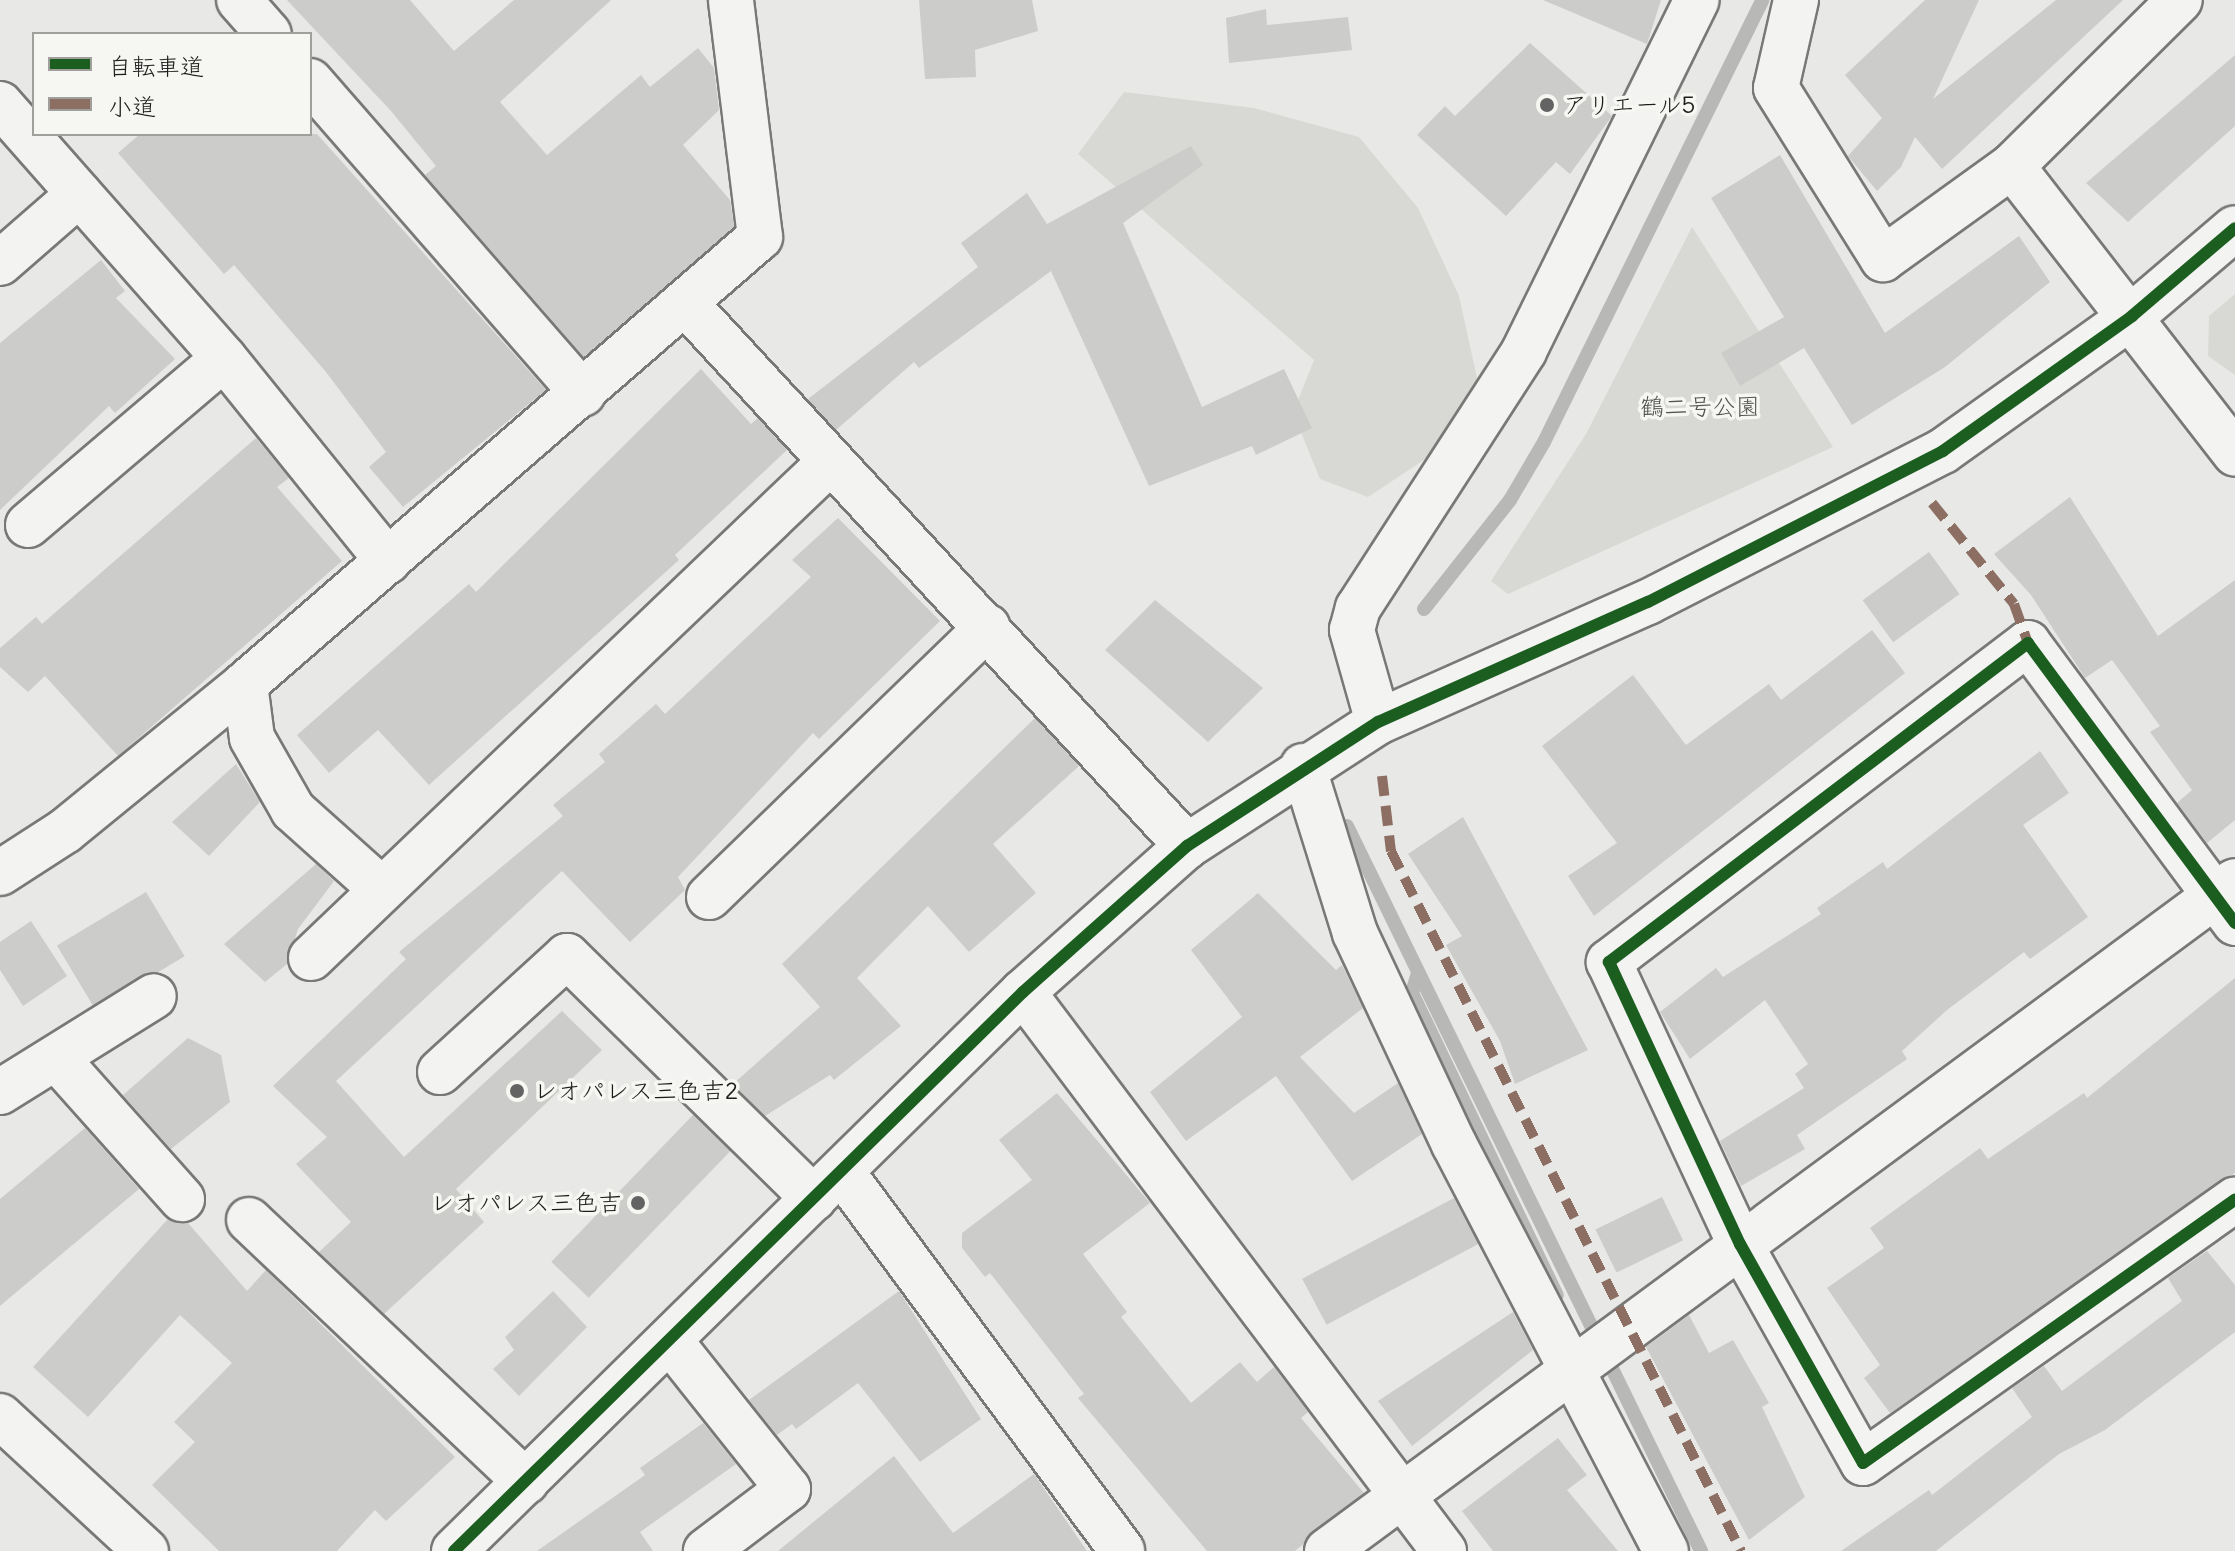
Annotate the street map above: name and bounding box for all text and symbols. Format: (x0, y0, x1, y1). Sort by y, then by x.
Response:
legend (32, 32, 312, 136)
text: 自転車道 (108, 51, 204, 81)
text: 小道 (108, 91, 156, 121)
place label: アリエール5 (1563, 91, 1697, 119)
marker: アリエール5 (1538, 96, 1556, 114)
park label: 鶴二号公園 (1640, 393, 1760, 421)
place label: レオパレス三色吉2 (533, 1077, 738, 1105)
marker: レオパレス三色吉2 (508, 1082, 526, 1100)
place label: レオパレス三色吉 (430, 1189, 622, 1217)
marker: レオパレス三色吉 (629, 1194, 647, 1212)

